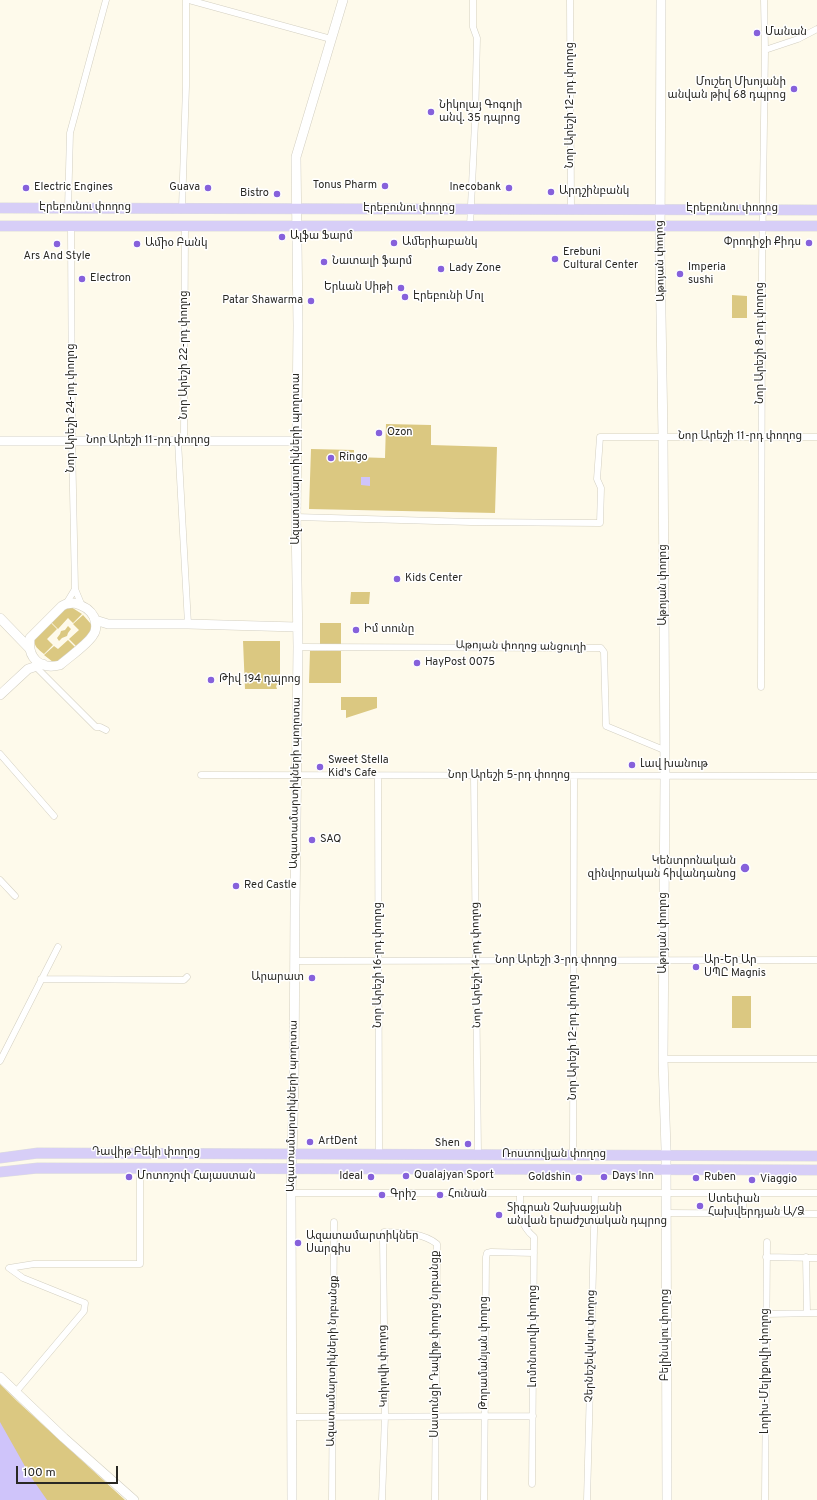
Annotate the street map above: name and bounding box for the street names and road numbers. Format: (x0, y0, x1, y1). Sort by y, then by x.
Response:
street label: Նոր Արեշի 12-րդ փողոց (564, 42, 578, 168)
street label: Էրեբունու փողոց (39, 201, 131, 215)
street label: Էրեբունու փողոց (363, 202, 455, 216)
street label: Էրեբունու փողոց (686, 202, 778, 216)
street label: Աթոյան փողոց (654, 220, 668, 302)
street label: Նոր Արեշի 8-րդ փողոց (754, 282, 768, 404)
street label: Նոր Արեշի 22-րդ փողոց (178, 291, 192, 419)
street label: Նոր Արեշի 24-րդ փողոց (65, 344, 79, 472)
street label: Ազատամարտիկների պողոտա (290, 373, 304, 545)
street label: Նոր Արեշի 11-րդ փողոց (678, 430, 802, 444)
street label: Նոր Արեշի 11-րդ փողոց (86, 434, 210, 448)
street label: Աթոյան փողոց (657, 544, 671, 626)
street label: Աթոյան փողոց անցուղի (455, 639, 587, 655)
street label: Ազատամարտիկների պողոտա (288, 697, 304, 869)
street label: Նոր Արեշի 5-րդ փողոց (448, 769, 570, 783)
street label: Աթոյան փողոց (657, 892, 671, 974)
street label: Նոր Արեշի 16-րդ փողոց (372, 902, 386, 1028)
street label: Նոր Արեշի 14-րդ փողոց (469, 902, 485, 1028)
street label: Նոր Արեշի 3-րդ փողոց (495, 954, 617, 968)
street label: Նոր Արեշի 12-րդ փողոց (567, 974, 581, 1100)
street label: Ազատամարտիկների պողոտա (285, 1020, 301, 1192)
street label: Դավիթ Բեկի փողոց (92, 1146, 200, 1160)
street label: Ռոստովյան փողոց (502, 1148, 606, 1162)
street label: Սասունցի Դավիթ փողոց նրբանցք (429, 1250, 443, 1438)
street label: Ազատամարտիկների նրբանցք (325, 1275, 341, 1447)
street label: Լոմոնոսովի փողոց (527, 1285, 541, 1387)
street label: Չերնեշեվսկու փողոց (583, 1289, 599, 1403)
street label: Բելինսկու փողոց (659, 1289, 673, 1381)
street label: Թորամանյան փողոց (478, 1296, 492, 1410)
street label: Լորիս-Մելիքովի փողոց (759, 1308, 773, 1434)
street label: Կռիլովի փողոց (377, 1325, 391, 1407)

